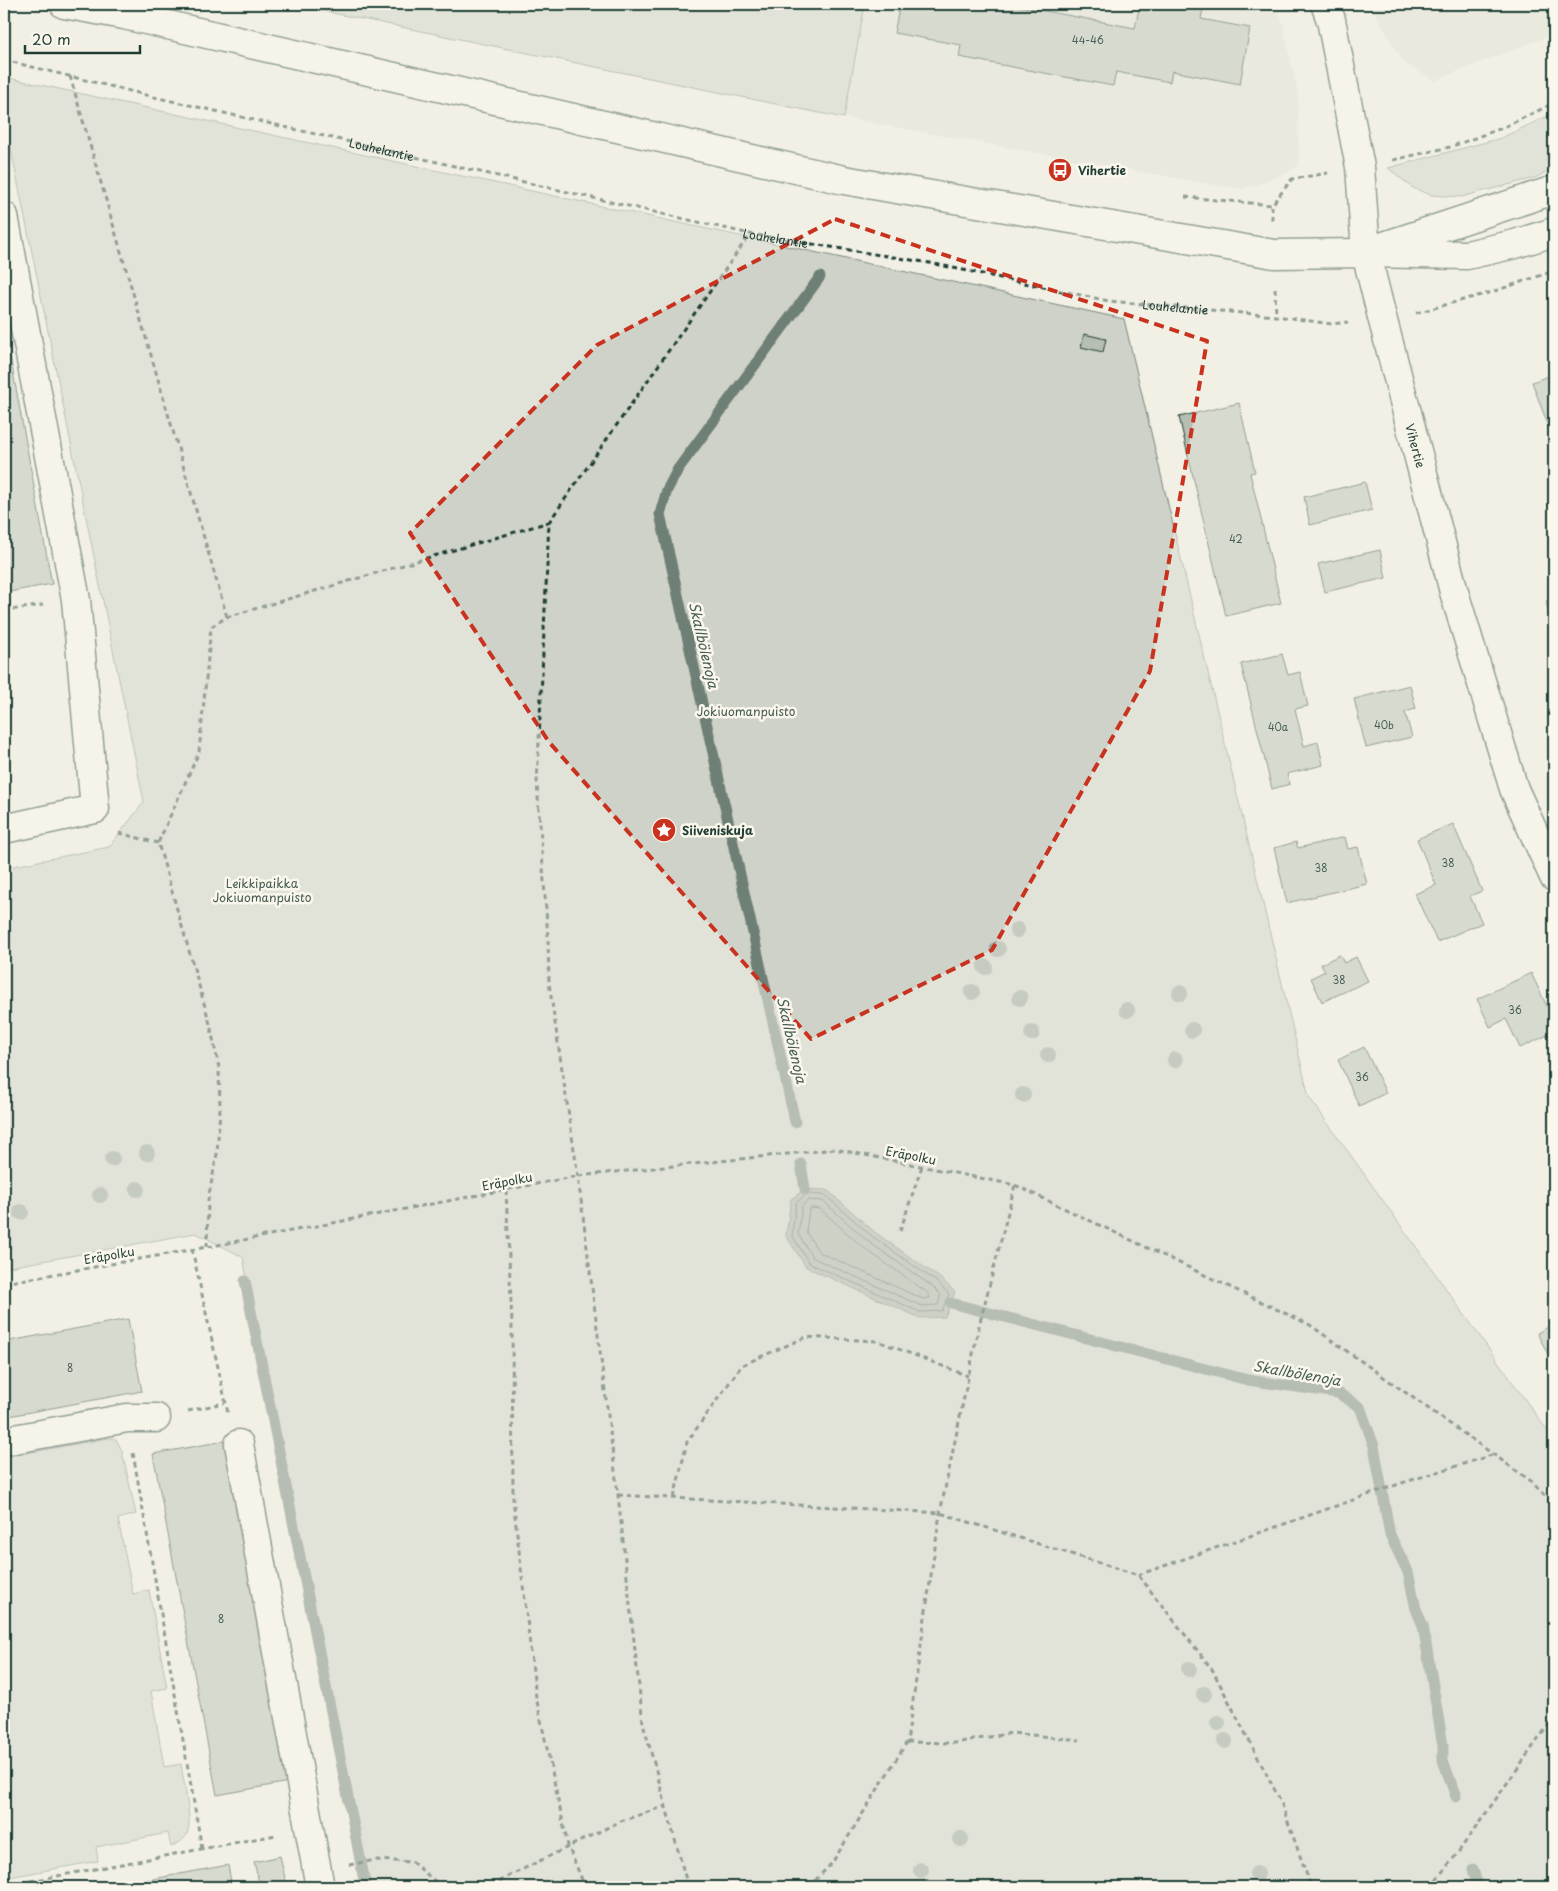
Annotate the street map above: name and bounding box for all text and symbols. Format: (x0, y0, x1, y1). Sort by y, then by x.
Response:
scale bar (25, 22, 140, 54)
text: 20 m (32, 27, 71, 50)
house number: 44-46 (1072, 32, 1104, 47)
street label: Louhelantie (347, 133, 416, 165)
bus stop icon: Vihertie (1047, 157, 1073, 183)
place label: Vihertie (1078, 161, 1127, 179)
street label: Louhelantie (741, 224, 810, 252)
street label: Louhelantie (1142, 295, 1209, 319)
street label: Vihertie (1401, 421, 1430, 470)
house number: 42 (1229, 531, 1243, 546)
water label: Skallbölenoja (684, 600, 724, 692)
park label: Jokiuomanpuisto (697, 702, 796, 720)
house number: 40b (1374, 717, 1394, 732)
house number: 40a (1268, 719, 1289, 734)
place icon: Siiveniskuja (651, 817, 677, 843)
place label: Siiveniskuja (682, 821, 753, 839)
house number: 38 (1442, 855, 1454, 870)
house number: 38 (1315, 860, 1327, 875)
park label: Leikkipaikka Jokiuomanpuisto (213, 874, 312, 906)
house number: 38 (1333, 972, 1345, 987)
water label: Skallbölenoja (772, 995, 812, 1087)
house number: 36 (1508, 1002, 1522, 1017)
house number: 36 (1355, 1069, 1369, 1084)
street label: Eräpolku (884, 1141, 938, 1169)
street label: Eräpolku (480, 1167, 534, 1195)
street label: Eräpolku (82, 1242, 136, 1268)
water label: Skallbölenoja (1252, 1355, 1344, 1391)
house number: 8 (67, 1360, 73, 1375)
house number: 8 (218, 1611, 224, 1626)

